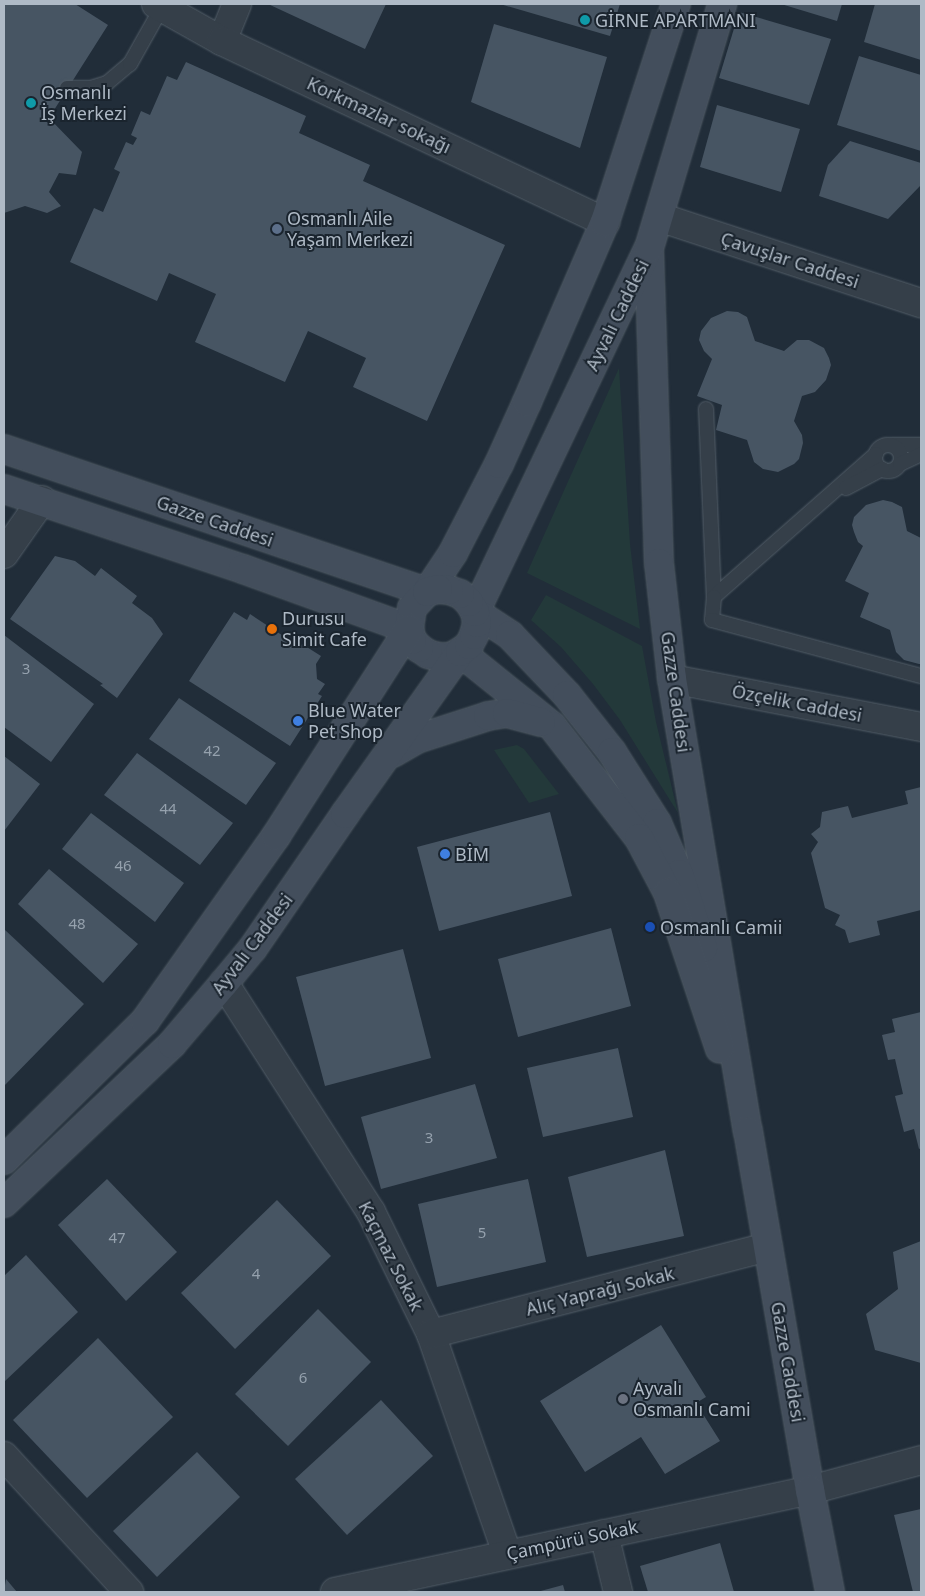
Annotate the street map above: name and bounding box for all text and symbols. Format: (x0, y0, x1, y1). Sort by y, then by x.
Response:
place label: GİRNE APARTMANI (595, 9, 756, 31)
marker: GİRNE APARTMANI (579, 14, 591, 26)
street label: Korkmazlar sokağı (304, 72, 454, 158)
place label: Osmanlı İş Merkezi (41, 82, 127, 125)
marker: Osmanlı İş Merkezi (25, 97, 37, 109)
place label: Osmanlı Aile Yaşam Merkezi (287, 208, 413, 250)
marker: Osmanlı Aile Yaşam Merkezi (271, 223, 283, 235)
street label: Çavuşlar Caddesi (718, 227, 862, 293)
street label: Ayvalı Caddesi (581, 256, 653, 374)
street label: Gazze Caddesi (154, 491, 276, 551)
place label: Durusu Simit Cafe (282, 608, 367, 650)
marker: Durusu Simit Cafe (266, 623, 278, 635)
street label: Gazze Caddesi (657, 630, 695, 754)
house number: 3 (22, 660, 30, 678)
street label: Özçelik Caddesi (730, 680, 864, 726)
place label: Blue Water Pet Shop (308, 700, 401, 742)
marker: Blue Water Pet Shop (292, 715, 304, 727)
house number: 42 (203, 742, 221, 760)
house number: 44 (159, 800, 177, 818)
place label: BİM (455, 843, 489, 865)
marker: BİM (439, 848, 451, 860)
house number: 46 (114, 857, 132, 875)
street label: Ayvalı Caddesi (207, 889, 297, 999)
house number: 48 (68, 915, 86, 933)
place label: Osmanlı Camii (660, 916, 782, 938)
marker: Osmanlı Camii (644, 921, 656, 933)
house number: 3 (425, 1129, 433, 1147)
street label: Kaçmaz Sokak (354, 1198, 428, 1314)
house number: 5 (478, 1224, 486, 1242)
house number: 47 (108, 1229, 126, 1247)
street label: Alıç Yaprağı Sokak (524, 1262, 676, 1320)
house number: 4 (252, 1265, 260, 1283)
street label: Gazze Caddesi (767, 1300, 809, 1424)
house number: 6 (299, 1369, 307, 1387)
place label: Ayvalı Osmanlı Cami (633, 1378, 751, 1420)
marker: Ayvalı Osmanlı Cami (617, 1393, 629, 1405)
street label: Çampürü Sokak (504, 1516, 640, 1564)

